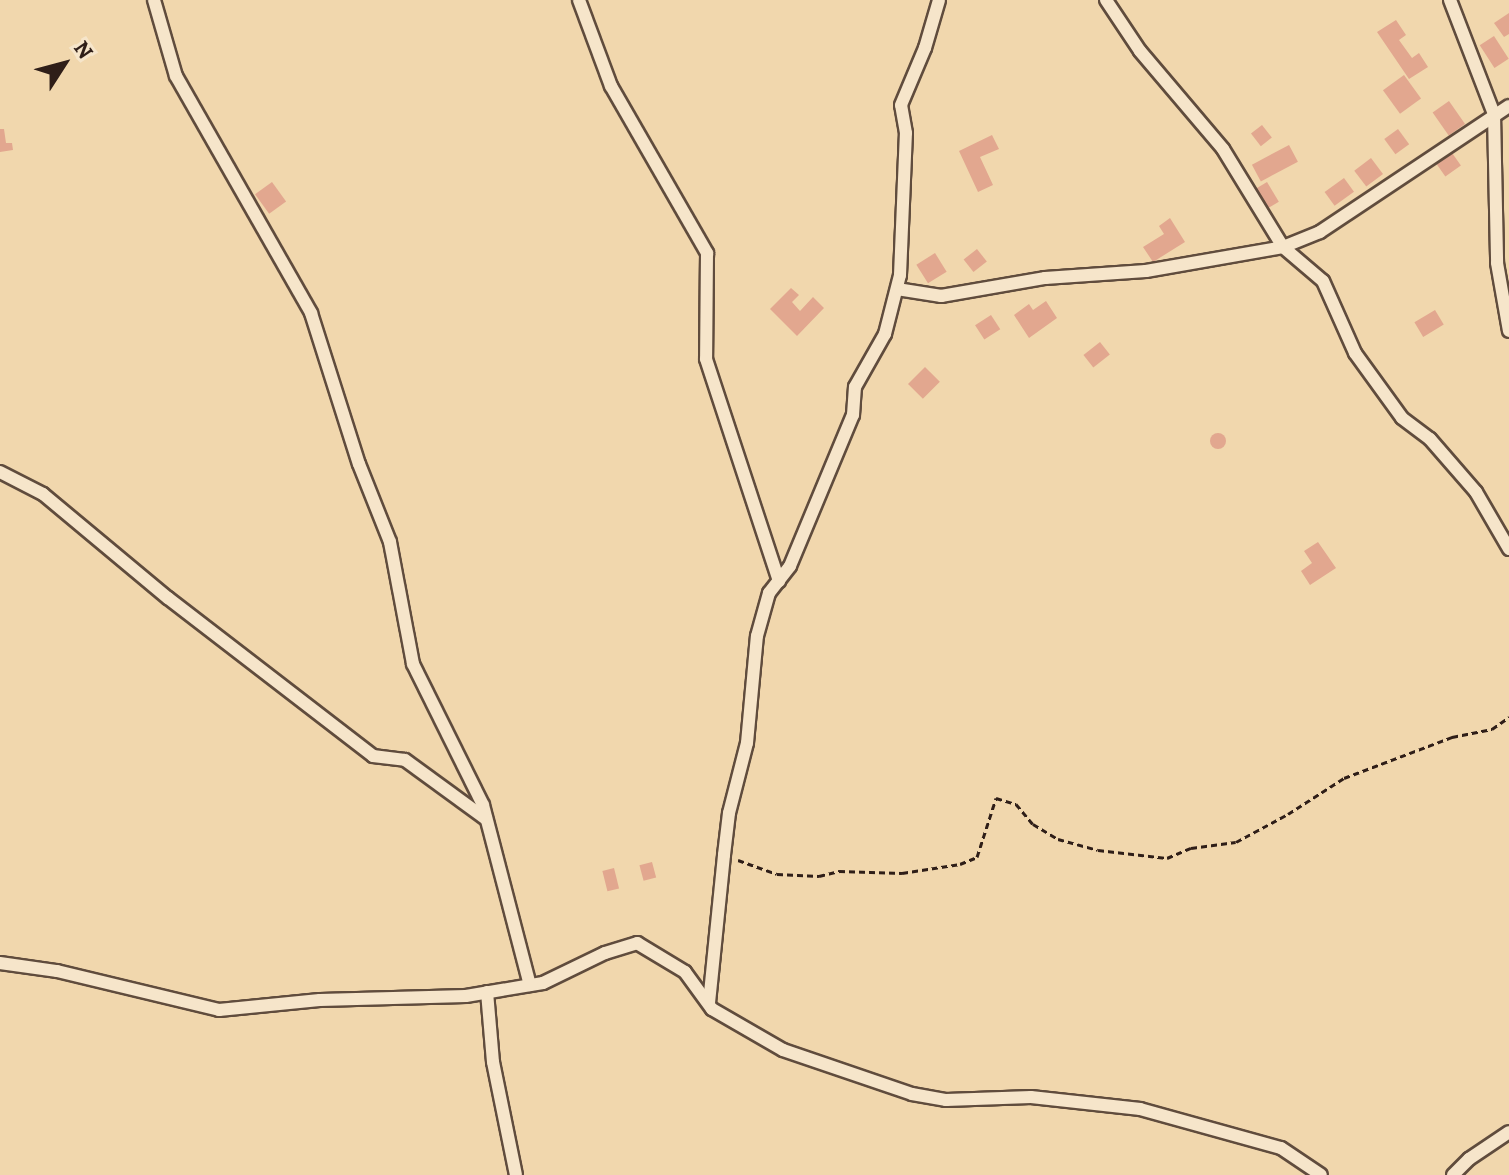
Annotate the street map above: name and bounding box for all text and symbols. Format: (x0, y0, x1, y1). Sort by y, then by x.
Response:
north arrow (24, 24, 104, 104)
text: N (67, 35, 100, 65)

